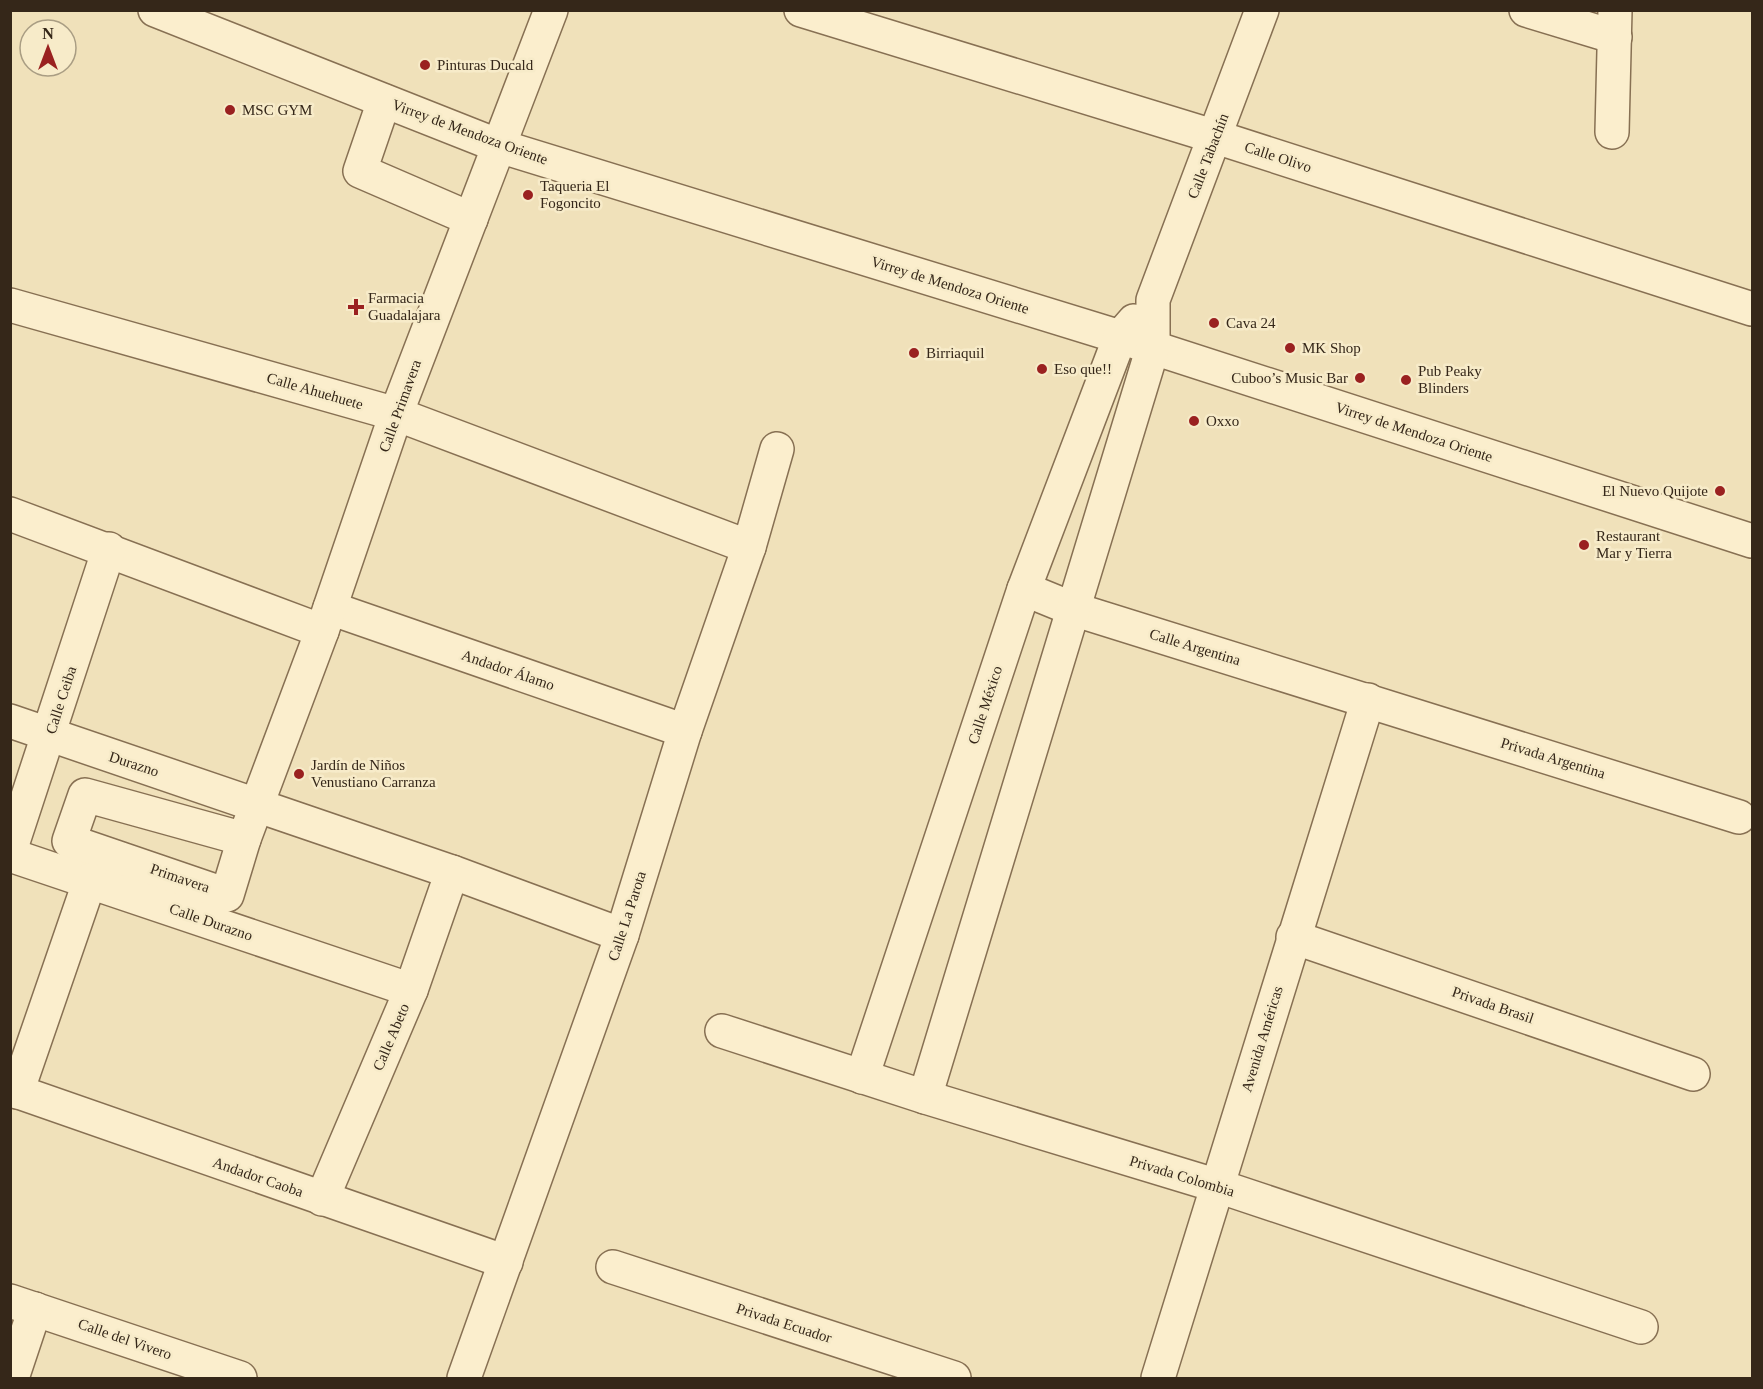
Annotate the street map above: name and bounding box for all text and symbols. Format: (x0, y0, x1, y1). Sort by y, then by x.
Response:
north arrow (18, 18, 78, 78)
text: N (42, 25, 54, 42)
place label: Pinturas Ducald (437, 57, 534, 73)
marker: Pinturas Ducald (418, 58, 432, 72)
street label: Virrey de Mendoza Oriente (390, 96, 550, 168)
place label: MSC GYM (242, 102, 312, 118)
marker: MSC GYM (223, 103, 237, 117)
street label: Calle Tabachín (1184, 111, 1232, 201)
street label: Calle Olivo (1242, 139, 1314, 175)
place label: Taqueria El Fogoncito (540, 178, 609, 211)
marker: Taqueria El Fogoncito (521, 188, 535, 202)
street label: Virrey de Mendoza Oriente (869, 253, 1031, 317)
place label: Farmacia Guadalajara (368, 290, 441, 323)
marker: Farmacia Guadalajara (349, 300, 363, 314)
place label: Cava 24 (1226, 315, 1276, 331)
marker: Cava 24 (1207, 316, 1221, 330)
place label: MK Shop (1302, 340, 1361, 356)
marker: MK Shop (1283, 341, 1297, 355)
place label: Birriaquil (926, 345, 984, 361)
marker: Birriaquil (907, 346, 921, 360)
street label: Calle Primavera (376, 357, 424, 454)
place label: Eso que!! (1054, 361, 1112, 377)
marker: Eso que!! (1035, 362, 1049, 376)
place label: Pub Peaky Blinders (1418, 363, 1482, 396)
street label: Calle Ahuehuete (265, 370, 365, 413)
place label: Cuboo’s Music Bar (1231, 370, 1348, 386)
marker: Cuboo’s Music Bar (1353, 371, 1367, 385)
marker: Pub Peaky Blinders (1399, 373, 1413, 387)
street label: Virrey de Mendoza Oriente (1333, 399, 1495, 465)
place label: Oxxo (1206, 413, 1239, 429)
marker: Oxxo (1187, 414, 1201, 428)
place label: El Nuevo Quijote (1602, 483, 1708, 499)
marker: El Nuevo Quijote (1713, 484, 1727, 498)
place label: Restaurant Mar y Tierra (1596, 528, 1672, 561)
marker: Restaurant Mar y Tierra (1577, 538, 1591, 552)
street label: Calle Argentina (1148, 626, 1243, 669)
street label: Andador Álamo (460, 647, 556, 693)
street label: Calle Ceiba (43, 664, 80, 736)
street label: Calle México (965, 664, 1005, 746)
street label: Privada Argentina (1499, 734, 1608, 782)
street label: Durazno (107, 748, 161, 780)
place label: Jardín de Niños Venustiano Carranza (311, 757, 436, 790)
marker: Jardín de Niños Venustiano Carranza (292, 767, 306, 781)
street label: Primavera (148, 860, 212, 896)
street label: Calle La Parota (605, 869, 649, 963)
street label: Calle Durazno (167, 900, 255, 944)
street label: Avenida Américas (1238, 984, 1286, 1094)
street label: Privada Brasil (1450, 984, 1536, 1026)
street label: Calle Abeto (370, 1001, 412, 1073)
street label: Privada Colombia (1128, 1152, 1237, 1200)
street label: Andador Caoba (211, 1154, 306, 1200)
street label: Privada Ecuador (734, 1300, 834, 1346)
street label: Calle del Vivero (76, 1315, 174, 1363)

